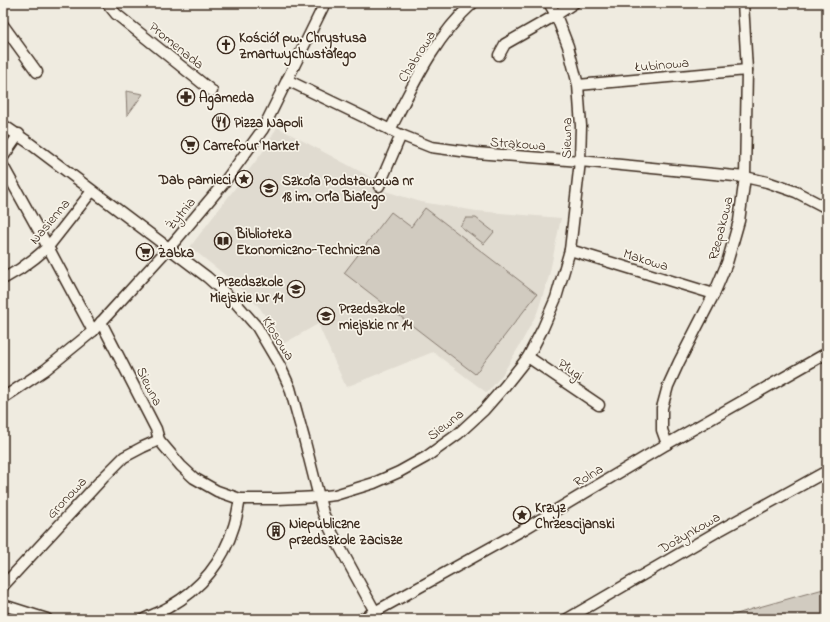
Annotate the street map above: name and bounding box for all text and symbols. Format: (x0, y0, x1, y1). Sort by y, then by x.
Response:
street label: Promenada (144, 17, 208, 75)
street label: Chabrowa (393, 27, 441, 87)
place label: Kościół pw. Chrystusa Zmartwychwstałego (239, 28, 367, 67)
church icon: Kościół pw. Chrystusa Zmartwychwstałego (216, 35, 236, 55)
street label: Łubinowa (633, 53, 690, 78)
pharmacy icon: Agameda (176, 87, 196, 107)
place label: Agameda (199, 88, 254, 111)
restaurant icon: Pizza Napoli (211, 112, 231, 132)
place label: Pizza Napoli (234, 113, 303, 134)
street label: Siewna (557, 117, 578, 159)
street label: Strąkowa (489, 132, 546, 157)
supermarket icon: Carrefour Market (180, 135, 200, 155)
place label: Carrefour Market (203, 136, 300, 157)
place icon: Dab pamieci (234, 169, 254, 189)
place label: Dab pamieci (158, 170, 231, 191)
place label: Szkoła Podstawowa nr 18 im. Orła Białego (282, 171, 414, 210)
school or university icon: Szkoła Podstawowa nr 18 im. Orła Białego (259, 178, 279, 198)
street label: Żytnia (161, 193, 202, 236)
street label: Nasienna (25, 194, 76, 250)
street label: Rzepakowa (703, 194, 740, 263)
place label: Biblioteka Ekonomiczno-Techniczna (235, 224, 381, 261)
library icon: Biblioteka Ekonomiczno-Techniczna (213, 231, 233, 251)
supermarket icon: Żabka (135, 242, 155, 262)
place label: Żabka (158, 243, 195, 264)
street label: Makowa (620, 244, 671, 277)
place label: Przedszkole Miejskie Nr 14 (210, 272, 284, 309)
school or university icon: Przedszkole Miejskie Nr 14 (286, 279, 306, 299)
place label: Przedszkole miejskie nr 14 (339, 299, 412, 336)
school or university icon: Przedszkole miejskie nr 14 (316, 306, 336, 326)
street label: Kłosowa (256, 313, 299, 365)
street label: Pługi (552, 354, 587, 387)
street label: Siewna (130, 363, 167, 410)
street label: Siewna (423, 404, 469, 446)
street label: Rolna (570, 459, 608, 493)
street label: Gronowa (42, 472, 92, 524)
place label: Krzyz Chrzescijanski (535, 498, 615, 535)
place icon: Krzyz Chrzescijanski (512, 505, 532, 525)
street label: Dożynkowa (654, 507, 725, 561)
place label: Niepubliczne przedszkole Zacisze (289, 514, 403, 551)
building icon: Niepubliczne przedszkole Zacisze (266, 521, 286, 541)

